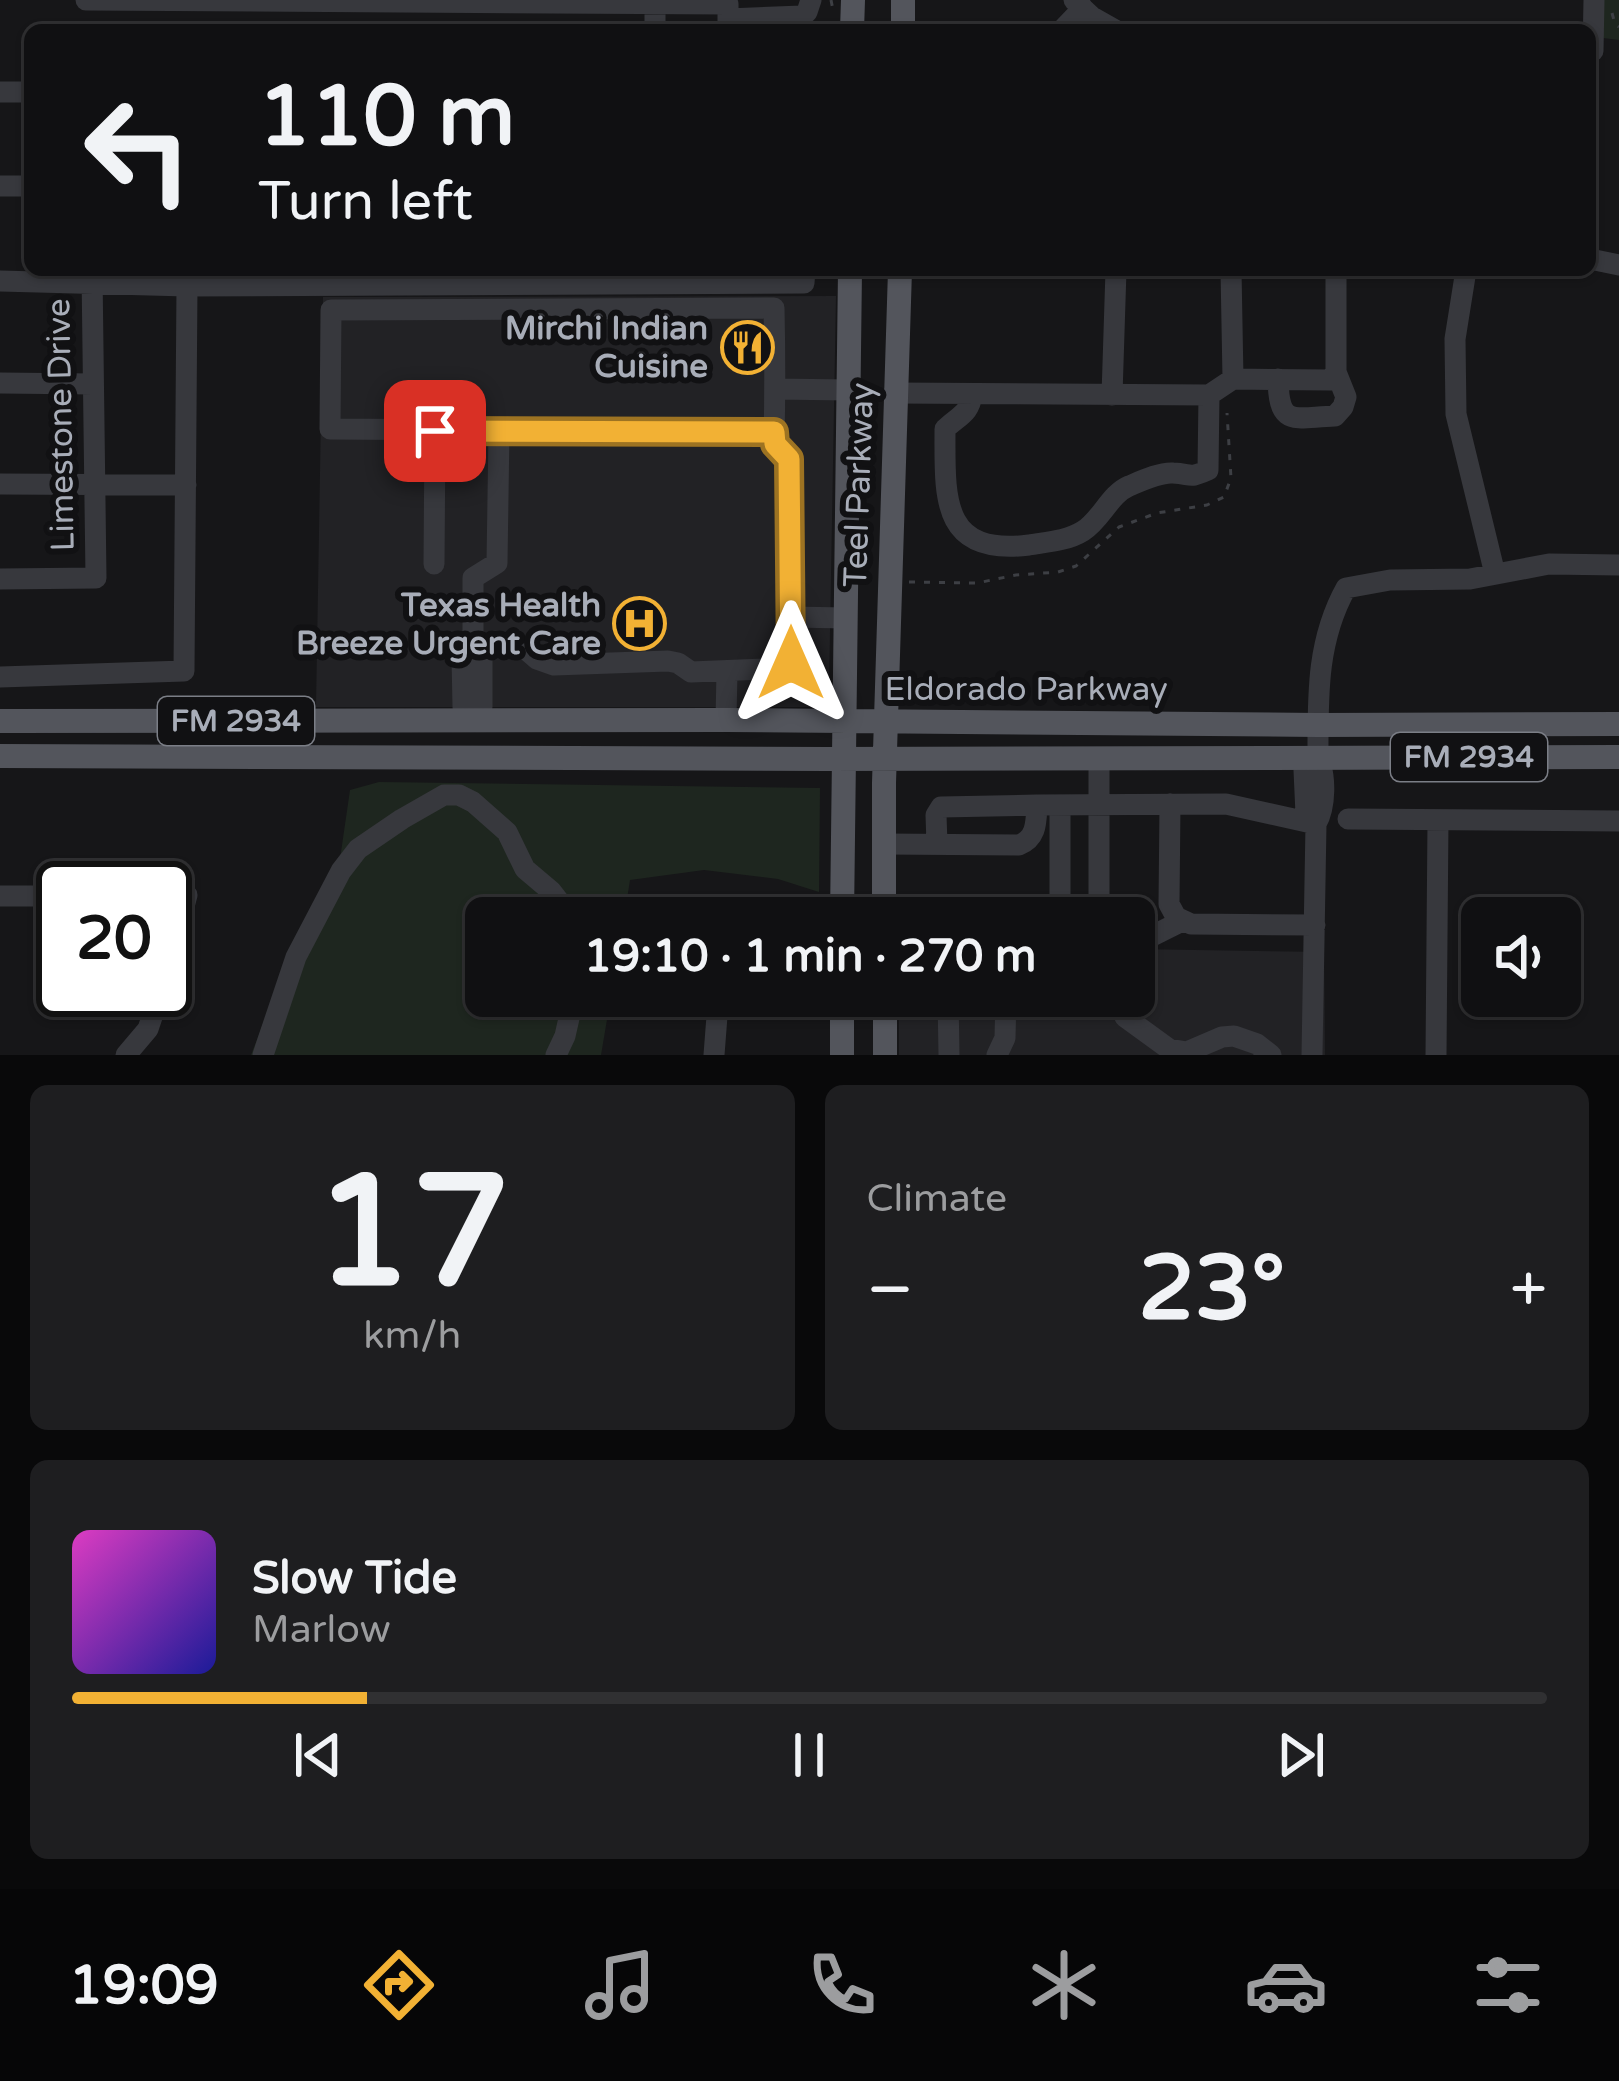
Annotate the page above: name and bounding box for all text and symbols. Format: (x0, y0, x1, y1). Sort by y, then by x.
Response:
text: 110 m (258, 67, 515, 168)
icon: left (60, 72, 216, 228)
text: Turn left (258, 169, 473, 234)
street label: Limestone Drive (39, 298, 83, 552)
place label: Mirchi Indian Cuisine (505, 309, 708, 386)
restaurant icon: Mirchi Indian Cuisine (719, 319, 775, 375)
pin (384, 380, 486, 482)
street label: Teel Parkway (836, 382, 882, 588)
icon: arrive (402, 398, 468, 464)
place label: Texas Health Breeze Urgent Care (296, 586, 601, 663)
hospital icon: Texas Health Breeze Urgent Care (612, 596, 668, 652)
position arrow (728, 600, 854, 726)
street label: Eldorado Parkway (884, 670, 1168, 709)
road number: FM 2934 (158, 697, 314, 745)
road number: FM 2934 (1391, 733, 1547, 781)
speed limit sign: 20 (36, 861, 192, 1017)
map controls (1461, 897, 1581, 1017)
button: sound (1461, 897, 1581, 1017)
text: 19:10 · 1 min · 270 m (584, 930, 1036, 984)
text: 17 (314, 1140, 510, 1328)
text: Climate (867, 1175, 1007, 1222)
text: 23° (1138, 1235, 1285, 1344)
text: − (867, 1250, 914, 1330)
text: + (1510, 1250, 1547, 1330)
text: km/h (363, 1312, 461, 1359)
text: Slow Tide (252, 1552, 457, 1606)
text: Marlow (252, 1606, 391, 1653)
icon: previous (285, 1722, 351, 1788)
icon: pause (776, 1722, 842, 1788)
icon: next (1268, 1722, 1334, 1788)
icon: directions (357, 1943, 441, 2027)
icon: music (578, 1943, 662, 2027)
icon: phone (800, 1943, 884, 2027)
icon: climate (1022, 1943, 1106, 2027)
icon: car (1244, 1943, 1328, 2027)
icon: filters (1466, 1943, 1550, 2027)
text: 19:09 (69, 1953, 219, 2018)

